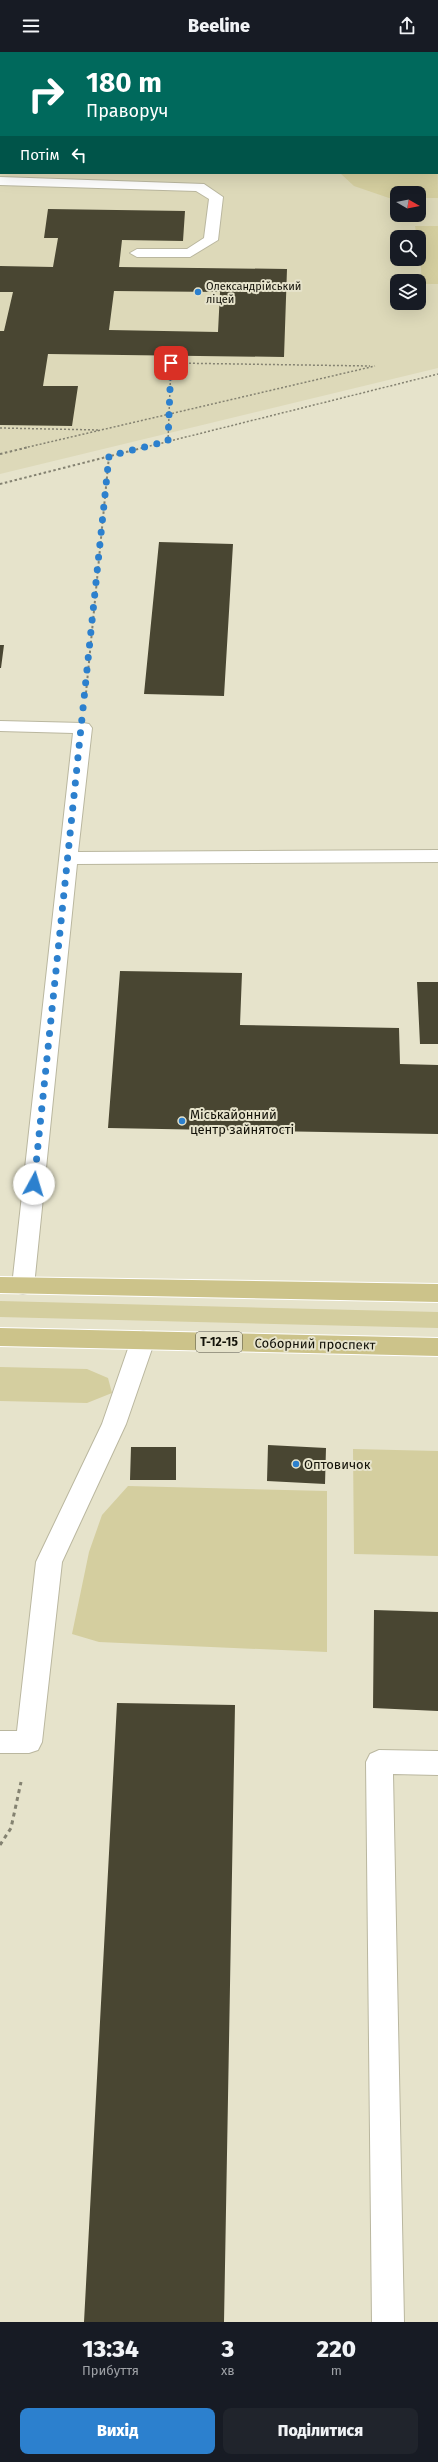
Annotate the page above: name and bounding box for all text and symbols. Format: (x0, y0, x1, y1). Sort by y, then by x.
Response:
icon: menu (20, 15, 42, 37)
text: Beeline (188, 15, 250, 37)
icon: share (396, 15, 418, 37)
text: 180 m (86, 66, 162, 99)
icon: right (20, 68, 72, 120)
text: Праворуч (86, 100, 168, 122)
icon: left (68, 144, 90, 166)
text: Потім (20, 146, 60, 164)
north arrow (390, 186, 426, 222)
map controls (390, 186, 426, 310)
button: search (390, 230, 426, 266)
button: layers (390, 274, 426, 310)
place label: Олександрійський ліцей (206, 280, 301, 306)
marker: Олександрійський ліцей (193, 287, 203, 297)
pin (154, 346, 188, 380)
icon: arrive (160, 352, 182, 374)
place label: Міськайонний центр зайнятості (190, 1107, 294, 1137)
marker: Міськайонний центр зайнятості (177, 1116, 187, 1126)
position arrow (13, 1163, 55, 1205)
road number: Т-12-15 (196, 1332, 242, 1352)
street label: Соборний проспект (254, 1335, 376, 1353)
place label: Оптовичок (304, 1457, 371, 1472)
marker: Оптовичок (291, 1459, 301, 1469)
text: 13:34 (82, 2335, 139, 2363)
text: 3 (221, 2335, 234, 2363)
text: 220 (317, 2335, 356, 2363)
text: Прибуття (82, 2363, 139, 2378)
text: хв (221, 2363, 235, 2378)
text: m (331, 2363, 342, 2378)
button: Вихід (20, 2408, 215, 2454)
button: Поділитися (223, 2408, 418, 2454)

